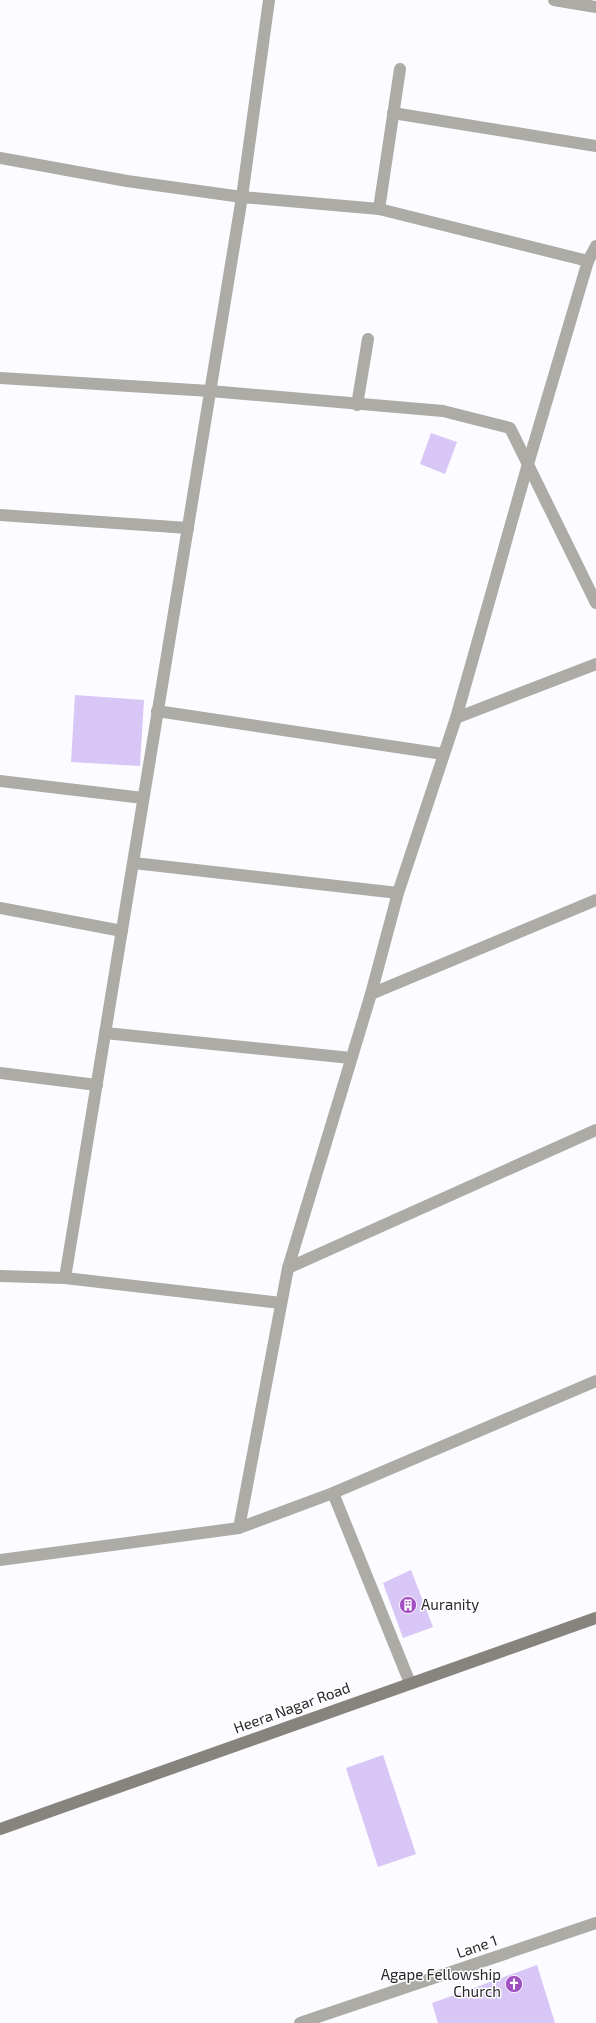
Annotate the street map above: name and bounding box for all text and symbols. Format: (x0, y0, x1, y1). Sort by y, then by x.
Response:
building icon: Auranity (398, 1595, 418, 1615)
place label: Auranity (421, 1595, 479, 1613)
street label: Heera Nagar Road (231, 1678, 352, 1736)
street label: Lane 1 (454, 1931, 499, 1961)
place label: Agape Fellowship Church (381, 1965, 501, 2000)
church icon: Agape Fellowship Church (504, 1974, 524, 1994)

